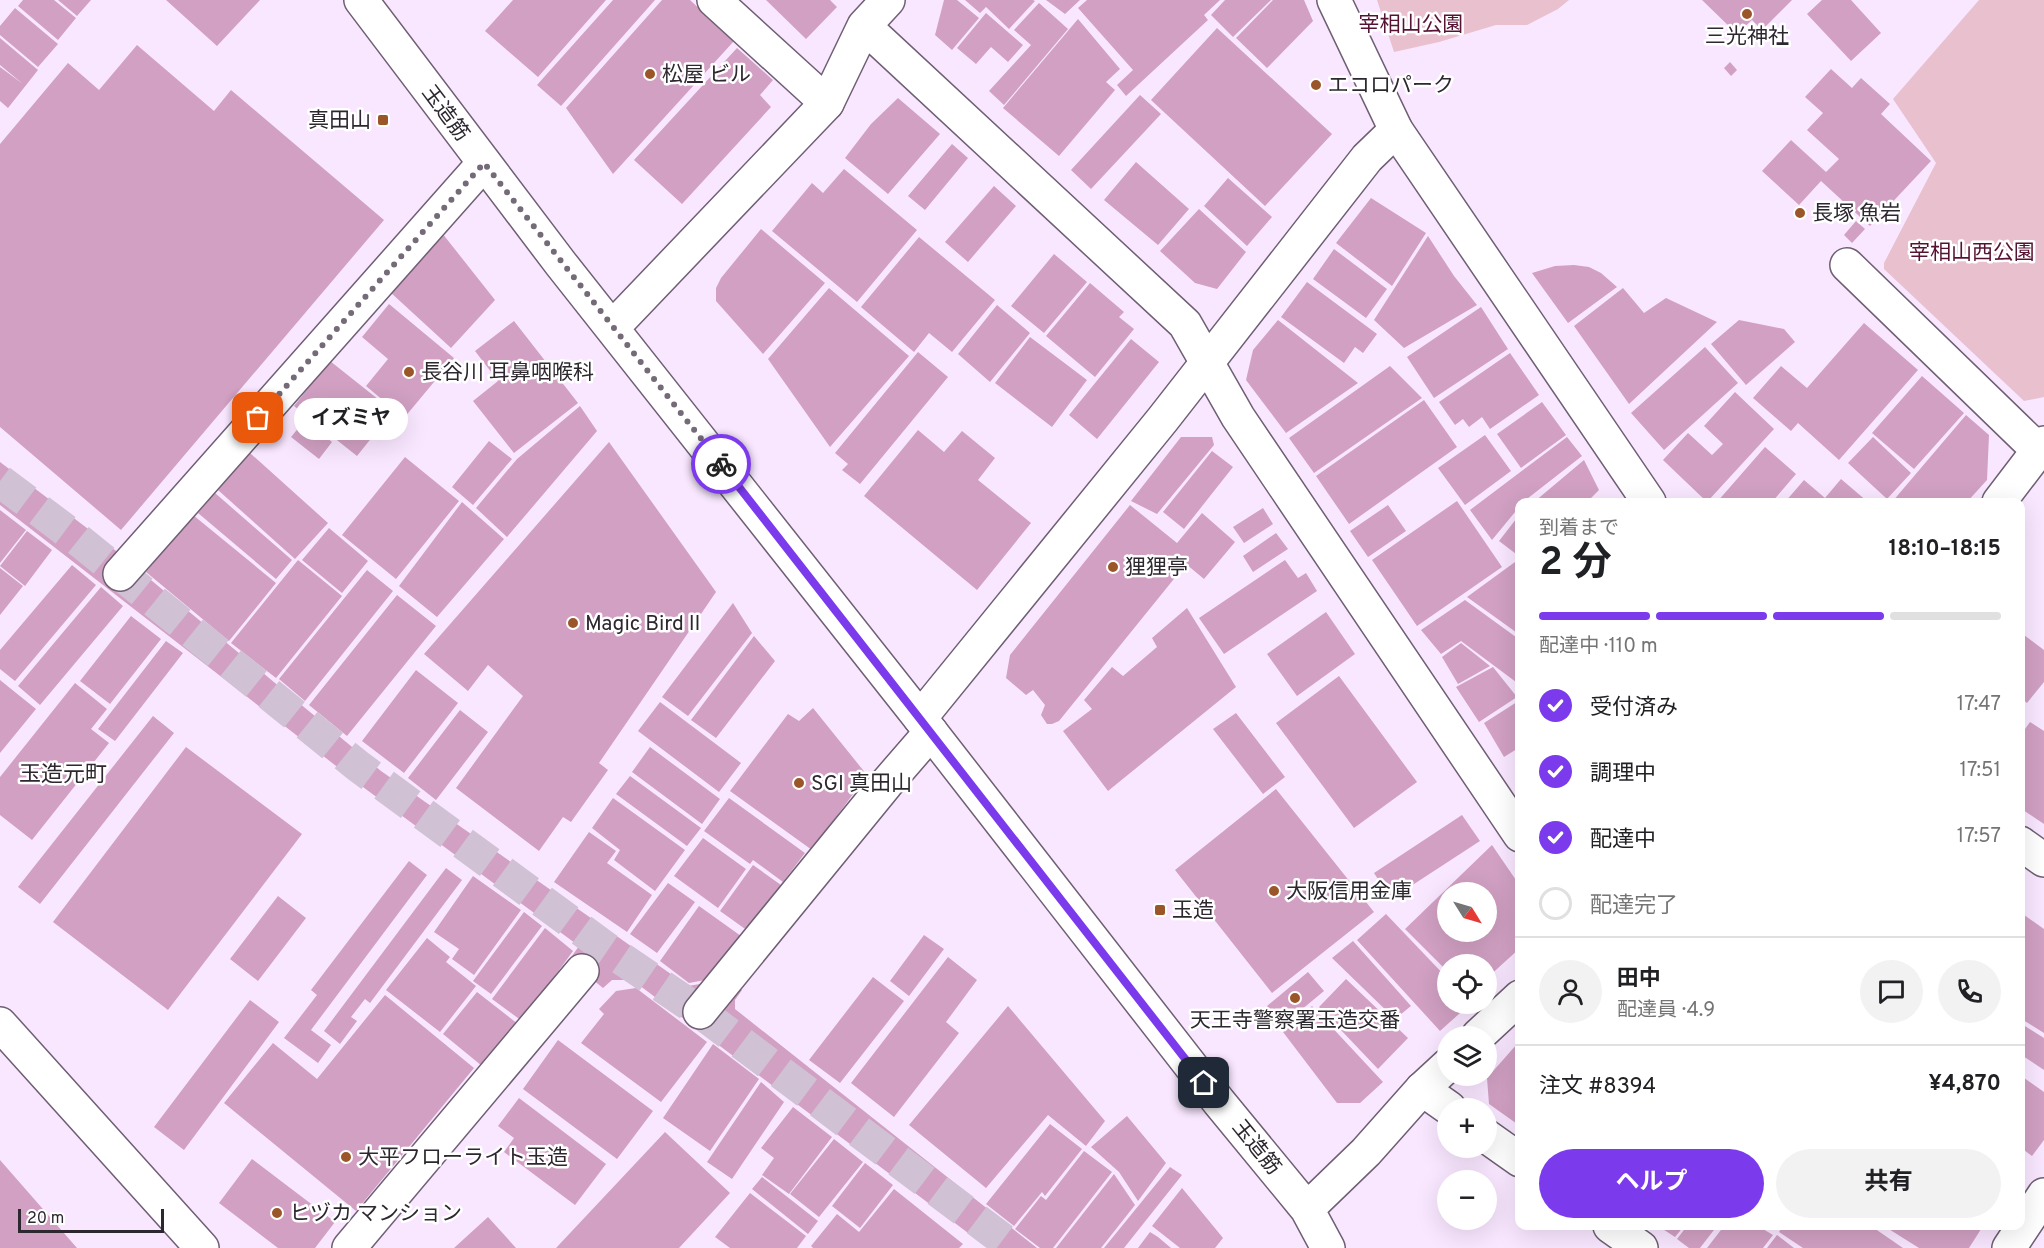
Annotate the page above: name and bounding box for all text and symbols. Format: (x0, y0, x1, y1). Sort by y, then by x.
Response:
marker: 三光神社 (1740, 7, 1754, 21)
park label: 宰相山公園 (1359, 12, 1464, 39)
place label: 三光神社 (1705, 24, 1789, 51)
place label: 松屋 ビル (662, 62, 751, 89)
marker: 松屋 ビル (643, 67, 657, 81)
place label: エコロパーク (1328, 73, 1454, 100)
marker: エコロパーク (1309, 78, 1323, 92)
street label: 玉造筋 (415, 81, 475, 147)
place label: 真田山 (308, 108, 371, 135)
marker: 真田山 (376, 113, 390, 127)
place label: 長塚 魚岩 (1812, 201, 1901, 228)
marker: 長塚 魚岩 (1793, 206, 1807, 220)
park label: 宰相山西公園 (1909, 240, 2035, 267)
place label: 長谷川 耳鼻咽喉科 (421, 360, 594, 387)
marker: 長谷川 耳鼻咽喉科 (402, 365, 416, 379)
pin (232, 392, 283, 443)
callout: イズミヤ (294, 397, 408, 439)
icon: bag (241, 401, 274, 434)
text: イズミヤ (311, 406, 391, 432)
courier (691, 434, 751, 494)
icon: bike (705, 448, 738, 481)
text: 到着まで (1539, 516, 1619, 542)
text: 18:10–18:15 (1889, 536, 2001, 563)
text: 2 分 (1539, 540, 1612, 589)
place label: 狸狸亭 (1125, 555, 1188, 582)
marker: 狸狸亭 (1106, 560, 1120, 574)
place label: Magic Bird II (585, 611, 701, 638)
marker: Magic Bird II (566, 616, 580, 630)
text: 配達中 · 110 m (1539, 634, 1658, 660)
icon: check (1539, 689, 1572, 722)
text: 17:47 (1957, 692, 2001, 718)
text: 受付済み (1590, 695, 1678, 722)
icon: check (1539, 755, 1572, 788)
text: 17:51 (1960, 758, 2001, 784)
text: 調理中 (1590, 761, 1656, 788)
district label: 玉造元町 (19, 762, 107, 789)
place label: SGI 真田山 (811, 771, 912, 798)
marker: SGI 真田山 (792, 776, 806, 790)
icon: check (1539, 821, 1572, 854)
text: 17:57 (1957, 824, 2001, 850)
text: 配達中 (1590, 827, 1656, 854)
place label: 大阪信用金庫 (1286, 879, 1412, 906)
north arrow (1437, 882, 1497, 942)
map controls (1437, 882, 1497, 1230)
marker: 大阪信用金庫 (1267, 884, 1281, 898)
text: 配達完了 (1590, 893, 1678, 920)
place label: 玉造 (1172, 898, 1214, 925)
marker: 玉造 (1153, 903, 1167, 917)
button: locate (1437, 954, 1497, 1014)
button: person (1539, 960, 1602, 1023)
button: chat (1860, 960, 1923, 1023)
button: phone (1938, 960, 2001, 1023)
text: 田中 (1617, 966, 1661, 993)
marker: 天王寺警察署玉造交番 (1288, 991, 1302, 1005)
text: 配達員 · 4.9 (1617, 998, 1715, 1024)
place label: 天王寺警察署玉造交番 (1190, 1008, 1400, 1035)
button: layers (1437, 1026, 1497, 1086)
pin (1178, 1057, 1229, 1108)
icon: home (1187, 1066, 1220, 1099)
text: ¥4,870 (1928, 1071, 2001, 1098)
text: 注文 #8394 (1539, 1074, 1656, 1101)
button: + (1437, 1098, 1497, 1158)
street label: 玉造筋 (1226, 1115, 1286, 1181)
place label: 大平フローライト玉造 (358, 1145, 568, 1172)
button: ヘルプ (1539, 1149, 1764, 1218)
button: 共有 (1776, 1149, 2001, 1218)
marker: 大平フローライト玉造 (339, 1150, 353, 1164)
button: − (1437, 1170, 1497, 1230)
place label: ヒヅカ マンション (289, 1201, 462, 1228)
scale bar (18, 1206, 164, 1234)
marker: ヒヅカ マンション (270, 1206, 284, 1220)
text: 20 m (27, 1209, 64, 1229)

